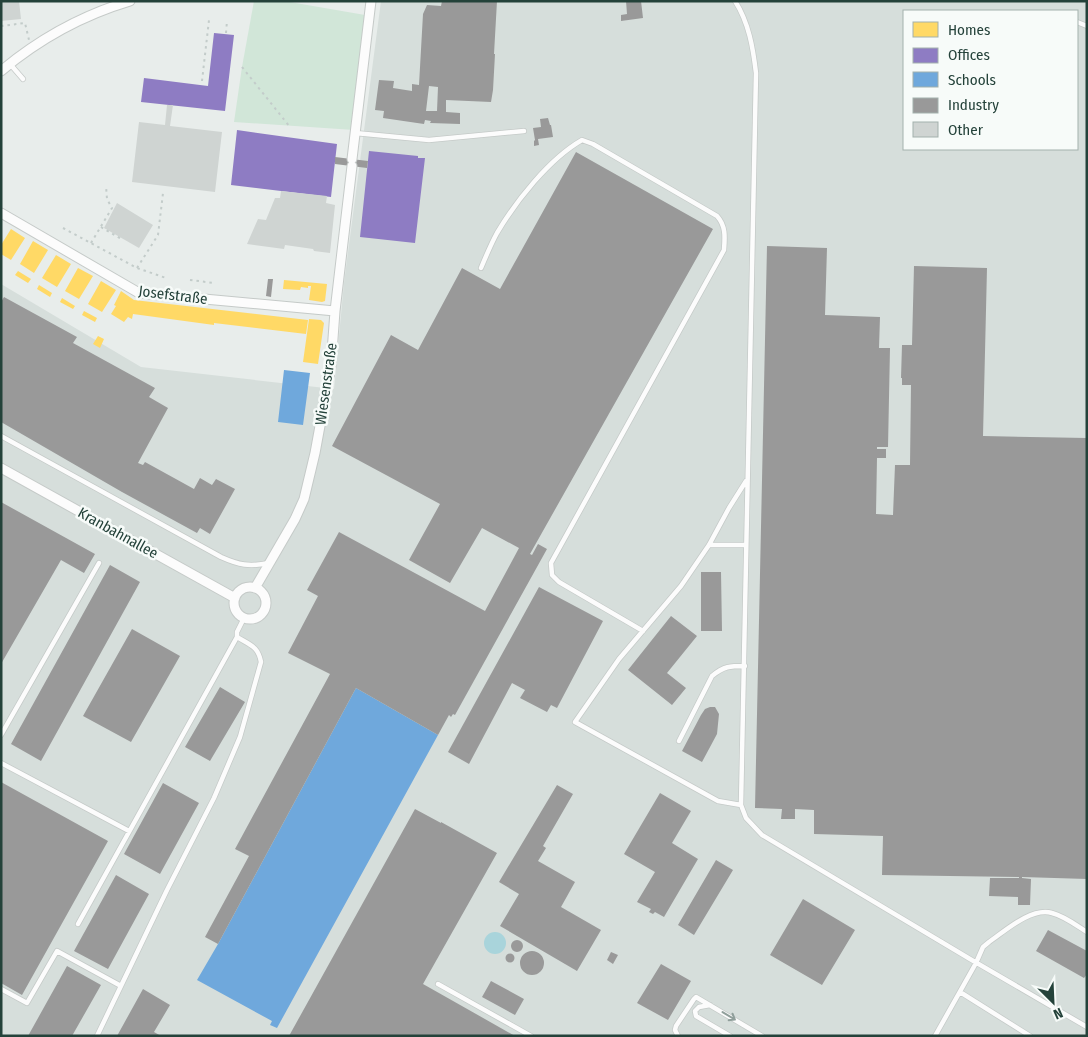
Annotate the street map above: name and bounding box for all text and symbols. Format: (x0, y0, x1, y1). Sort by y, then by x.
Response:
legend (903, 10, 1078, 150)
text: Homes (948, 21, 990, 39)
text: Offices (948, 46, 990, 64)
text: Schools (948, 71, 996, 89)
text: Industry (948, 96, 999, 114)
text: Other (948, 121, 984, 139)
street label: Josefstraße (138, 282, 208, 308)
street label: Wiesenstraße (311, 342, 341, 426)
street label: Kranbahnallee (75, 504, 161, 562)
north arrow (1028, 977, 1078, 1027)
text: N (1051, 1004, 1065, 1023)
one-way arrow (722, 1011, 736, 1021)

